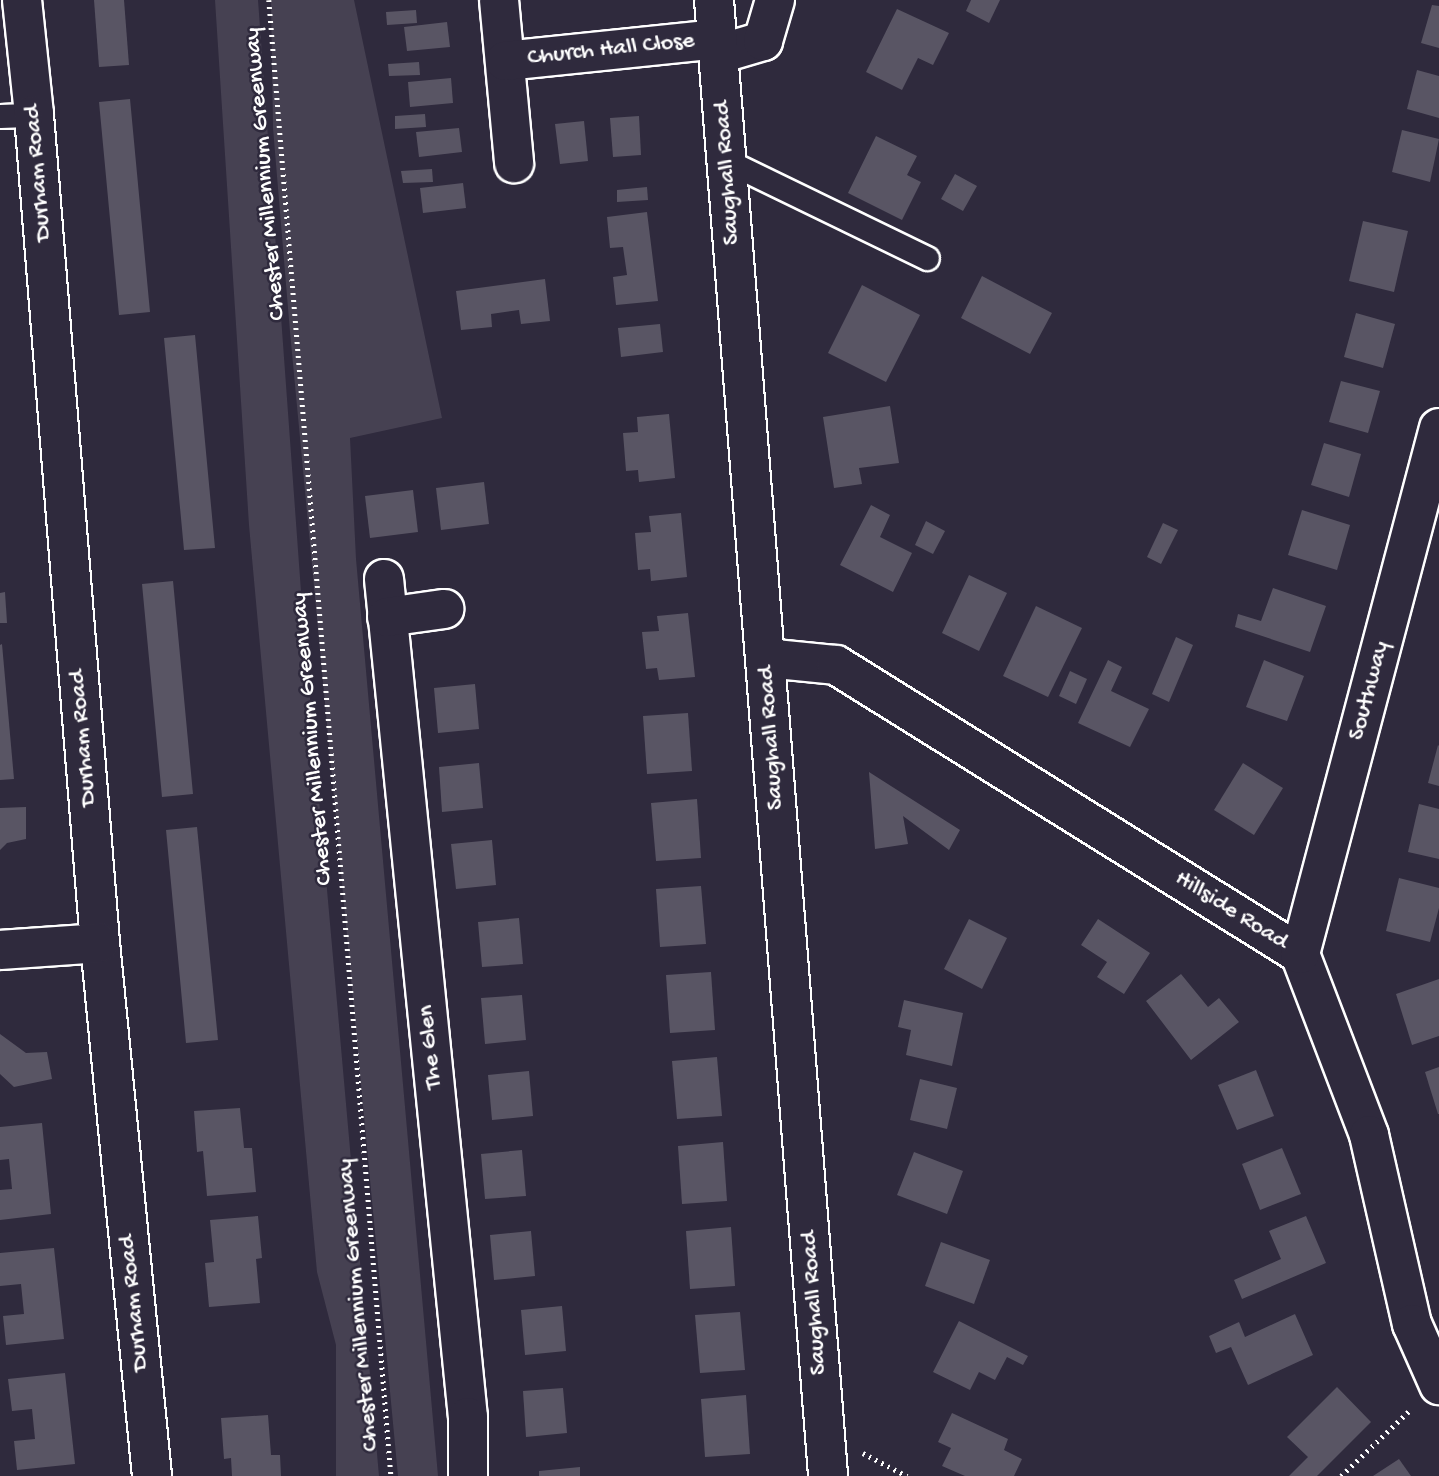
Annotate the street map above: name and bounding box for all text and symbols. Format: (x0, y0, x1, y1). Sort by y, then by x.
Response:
street label: Chester Millennium Greenway (239, 26, 293, 322)
street label: Church Hall Close (526, 27, 696, 73)
street label: Saughall Road (709, 100, 747, 246)
street label: Durham Road (19, 104, 59, 242)
street label: Chester Millennium Greenway (286, 591, 340, 887)
street label: Southway (1343, 638, 1397, 744)
street label: Saughall Road (753, 665, 791, 811)
street label: Durham Road (64, 669, 104, 807)
street label: Hillside Road (1169, 865, 1293, 957)
street label: The Glen (412, 1004, 450, 1090)
street label: Chester Millennium Greenway (332, 1157, 386, 1453)
street label: Saughall Road (796, 1230, 834, 1376)
street label: Durham Road (114, 1233, 156, 1373)

